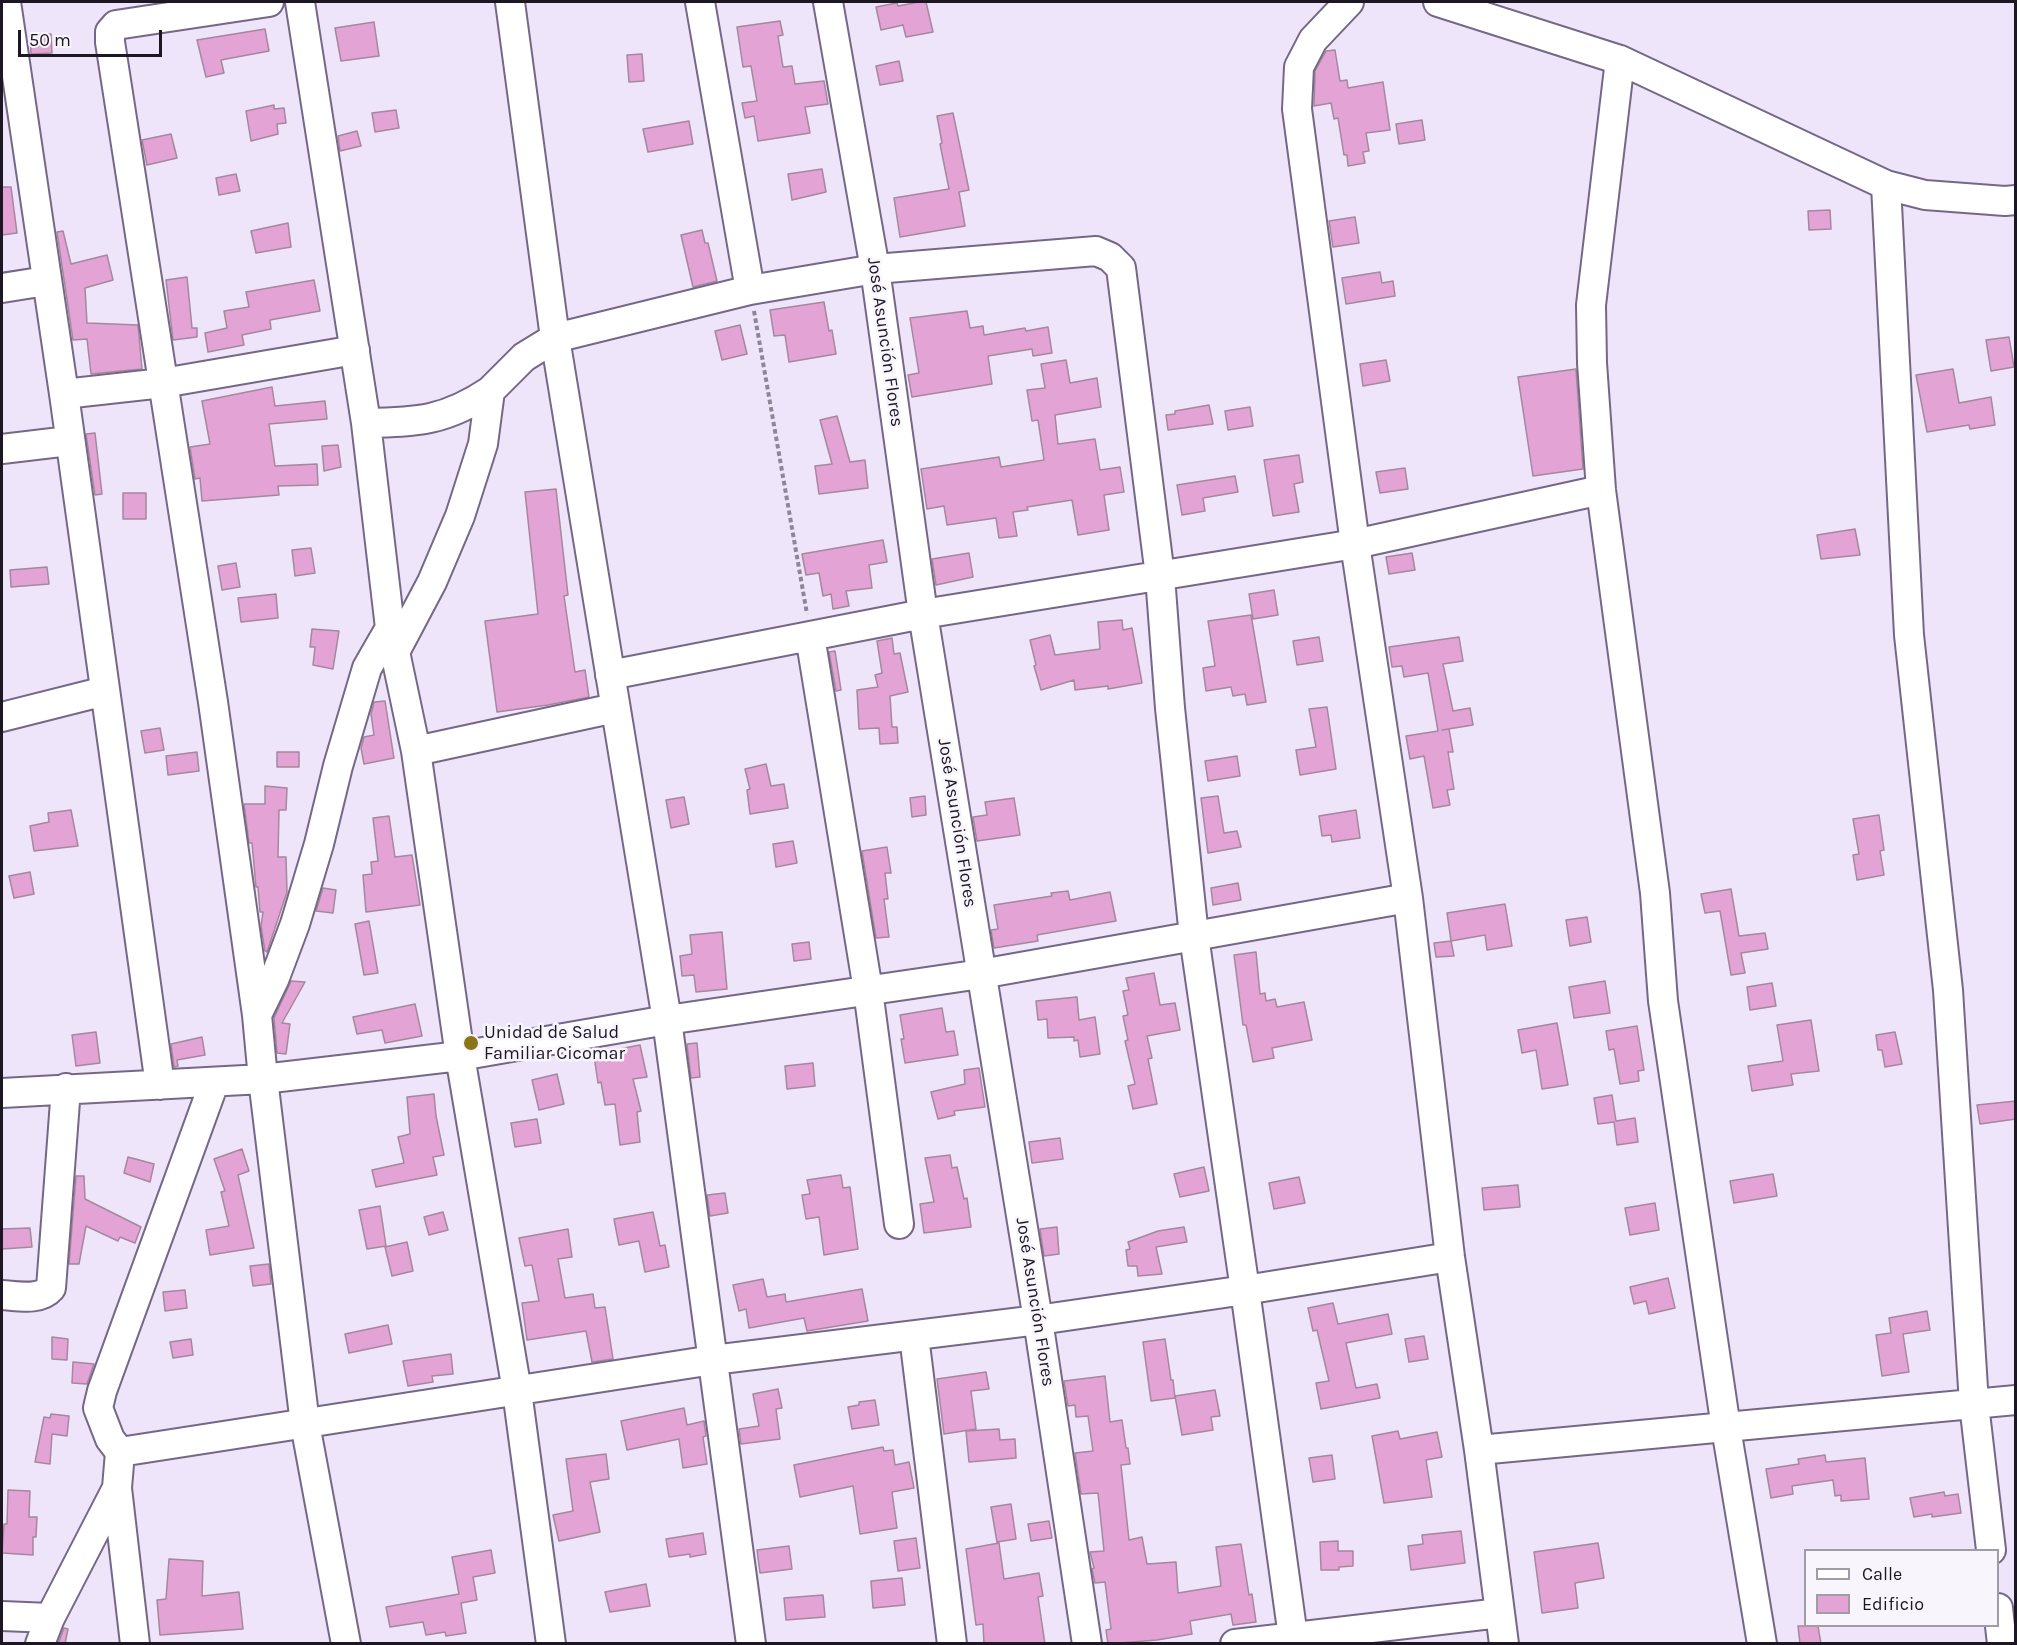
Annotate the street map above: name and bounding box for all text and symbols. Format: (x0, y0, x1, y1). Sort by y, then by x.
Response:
scale bar (21, 18, 165, 56)
text: 50 m (29, 29, 71, 51)
street label: José Asunción Flores (862, 256, 908, 428)
street label: José Asunción Flores (933, 737, 981, 909)
place label: Unidad de Salud Familiar Cicomar (484, 1022, 625, 1064)
marker: Unidad de Salud Familiar Cicomar (462, 1034, 480, 1052)
street label: José Asunción Flores (1011, 1216, 1059, 1388)
legend (1804, 1549, 1999, 1627)
text: Calle (1862, 1563, 1902, 1585)
text: Edificio (1862, 1593, 1924, 1615)

